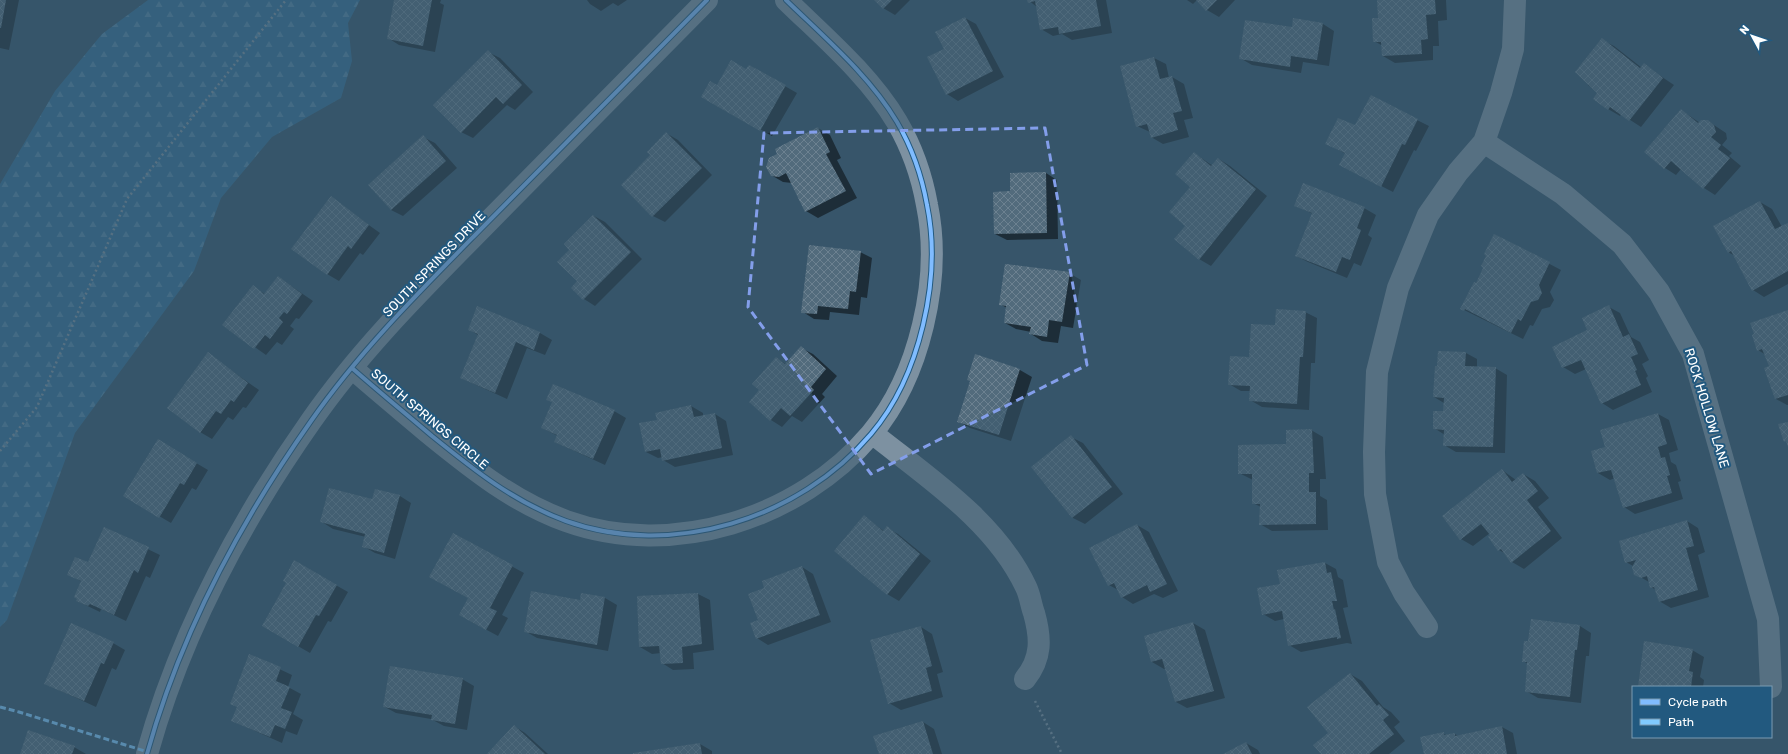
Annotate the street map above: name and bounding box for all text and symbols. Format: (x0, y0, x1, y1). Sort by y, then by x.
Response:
north arrow (1732, 16, 1772, 56)
text: N (1737, 23, 1752, 37)
street label: SOUTH SPRINGS DRIVE (380, 208, 488, 320)
street label: ROCK HOLLOW LANE (1682, 346, 1732, 470)
street label: SOUTH SPRINGS CIRCLE (368, 366, 492, 472)
legend (1632, 686, 1772, 738)
text: Cycle path (1668, 695, 1727, 709)
text: Path (1668, 715, 1694, 729)

